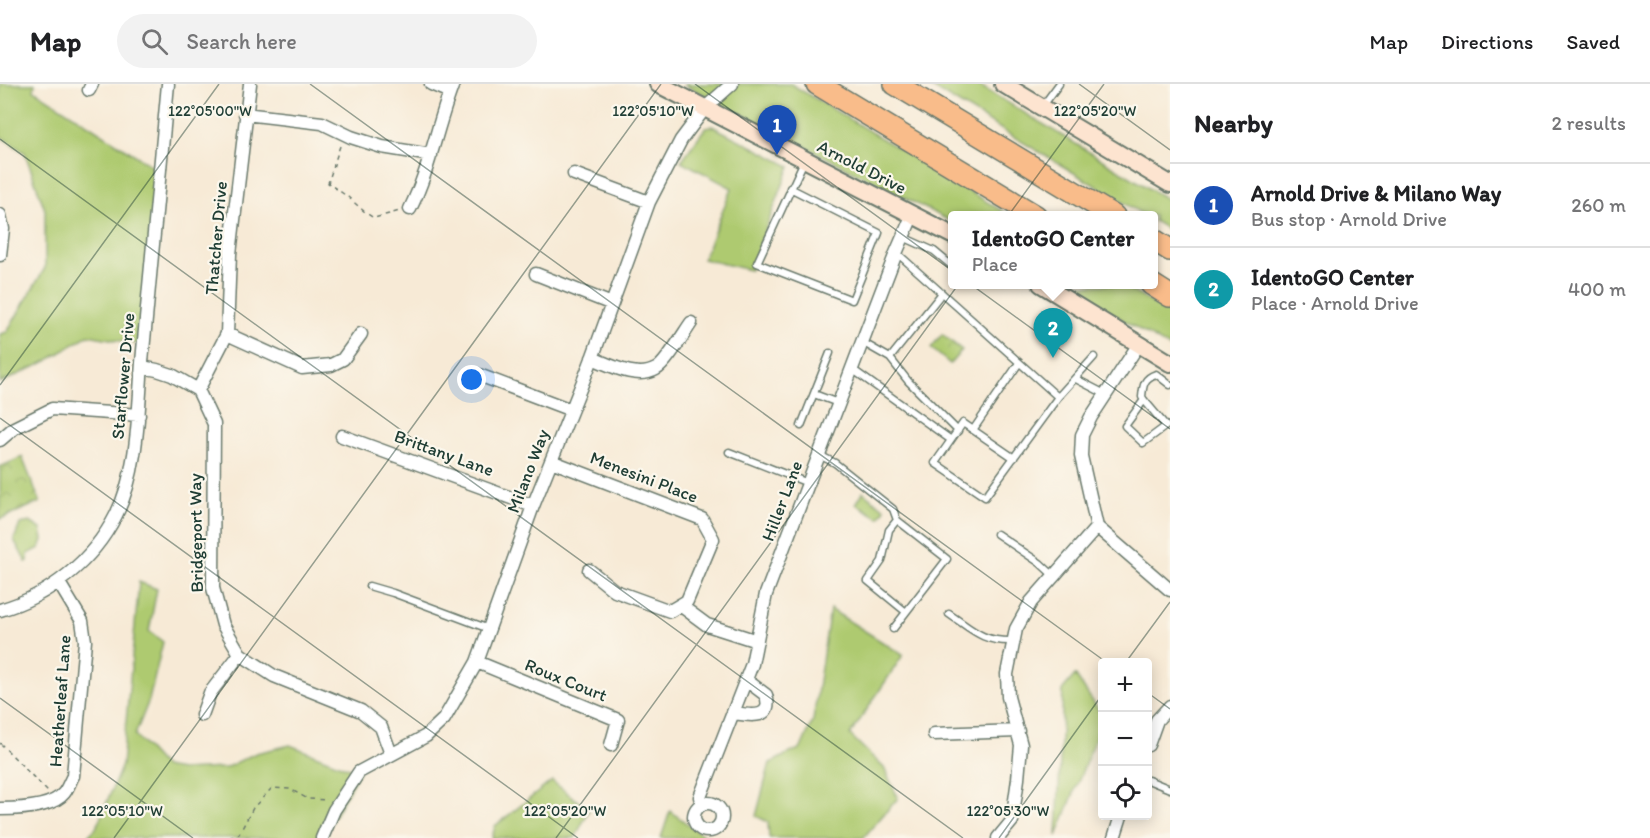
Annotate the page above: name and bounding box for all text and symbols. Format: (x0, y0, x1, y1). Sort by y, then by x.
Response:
search box (117, 14, 537, 68)
text: Map (30, 24, 81, 58)
icon: search (138, 25, 171, 58)
text: Search here (186, 28, 297, 55)
text: Map (1370, 29, 1408, 54)
text: Directions (1441, 29, 1533, 54)
text: Saved (1566, 29, 1620, 54)
text: 122°05'00"W (168, 102, 252, 120)
text: 122°05'10"W (612, 102, 694, 120)
text: 122°05'20"W (1054, 102, 1136, 120)
pin: 1 (758, 106, 796, 155)
text: Nearby (1194, 107, 1273, 139)
text: 2 results (1552, 111, 1626, 135)
street label: Arnold Drive (814, 135, 910, 199)
street label: Thatcher Drive (200, 180, 232, 296)
text: Arnold Drive & Milano Way (1251, 180, 1501, 207)
text: 1 (1209, 193, 1218, 217)
text: 260 m (1571, 193, 1626, 217)
text: Bus stop · Arnold Drive (1251, 207, 1447, 231)
popup (948, 211, 1158, 289)
text: IdentoGO Center (972, 225, 1134, 252)
text: Place (972, 252, 1018, 276)
text: IdentoGO Center (1251, 264, 1414, 291)
text: 2 (1208, 277, 1219, 301)
text: 400 m (1568, 277, 1626, 301)
text: Place · Arnold Drive (1251, 291, 1419, 315)
pin: 2 (1034, 308, 1072, 358)
street label: Starflower Drive (107, 312, 139, 440)
your location (457, 365, 486, 394)
street label: Brittany Lane (391, 425, 497, 481)
street label: Milano Way (502, 425, 554, 516)
street label: Menesini Place (587, 446, 701, 508)
street label: Hiller Lane (757, 458, 807, 544)
street label: Bridgeport Way (184, 473, 208, 593)
street label: Heatherleaf Lane (44, 634, 76, 768)
street label: Roux Court (522, 654, 611, 707)
map controls (1098, 658, 1152, 820)
button: + (1098, 658, 1152, 712)
button: − (1098, 712, 1152, 766)
button: locate (1098, 766, 1152, 820)
text: 122°05'10"W (81, 802, 163, 820)
text: 122°05'20"W (524, 802, 606, 820)
text: 122°05'30"W (967, 802, 1050, 820)

